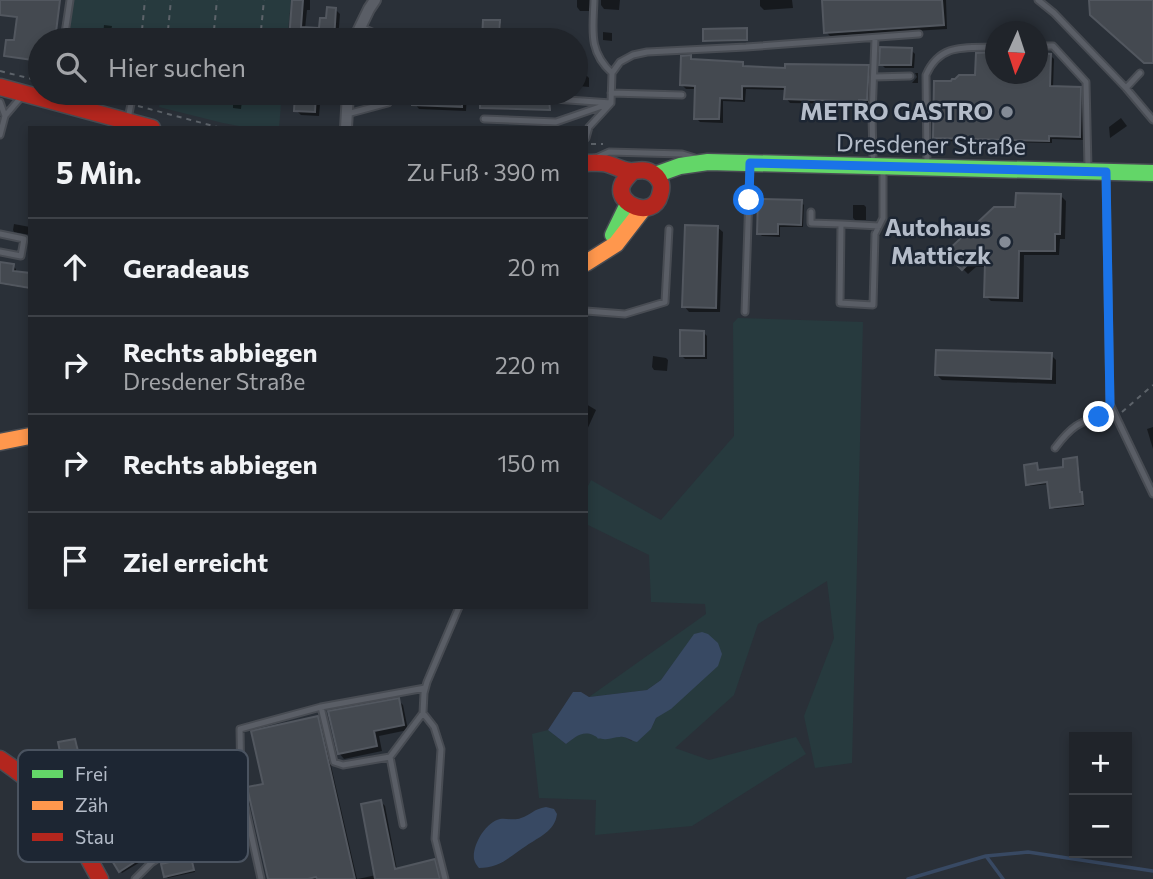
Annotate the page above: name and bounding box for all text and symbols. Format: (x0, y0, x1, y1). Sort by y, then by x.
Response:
north arrow (985, 21, 1048, 84)
search box (28, 28, 588, 105)
icon: search (52, 48, 90, 86)
text: Hier suchen (108, 51, 246, 82)
place label: METRO GASTRO (800, 96, 993, 125)
marker: METRO GASTRO (999, 104, 1015, 120)
street label: Dresdener Straße (836, 127, 1026, 160)
text: 5 Min. (56, 153, 142, 190)
text: Zu Fuß · 390 m (407, 158, 560, 186)
route start (733, 184, 764, 215)
place label: Autohaus Matticzk (885, 212, 991, 269)
marker: Autohaus Matticzk (997, 234, 1013, 250)
icon: ahead (56, 248, 94, 286)
text: Geradeaus (123, 252, 249, 283)
text: 20 m (508, 253, 560, 281)
text: Rechts abbiegen (123, 336, 318, 367)
icon: right (56, 346, 94, 384)
text: 220 m (495, 351, 560, 379)
text: Dresdener Straße (123, 367, 305, 395)
route end (1083, 401, 1114, 432)
icon: right (56, 444, 94, 482)
text: Rechts abbiegen (123, 448, 318, 479)
text: 150 m (497, 449, 560, 477)
icon: arrive (56, 542, 94, 580)
text: Ziel erreicht (123, 546, 268, 577)
map controls (1069, 732, 1132, 858)
button: + (1069, 732, 1132, 795)
legend (18, 750, 248, 862)
text: Frei (75, 762, 108, 785)
text: Zäh (75, 793, 109, 816)
button: − (1069, 795, 1132, 858)
text: Stau (75, 825, 114, 848)

